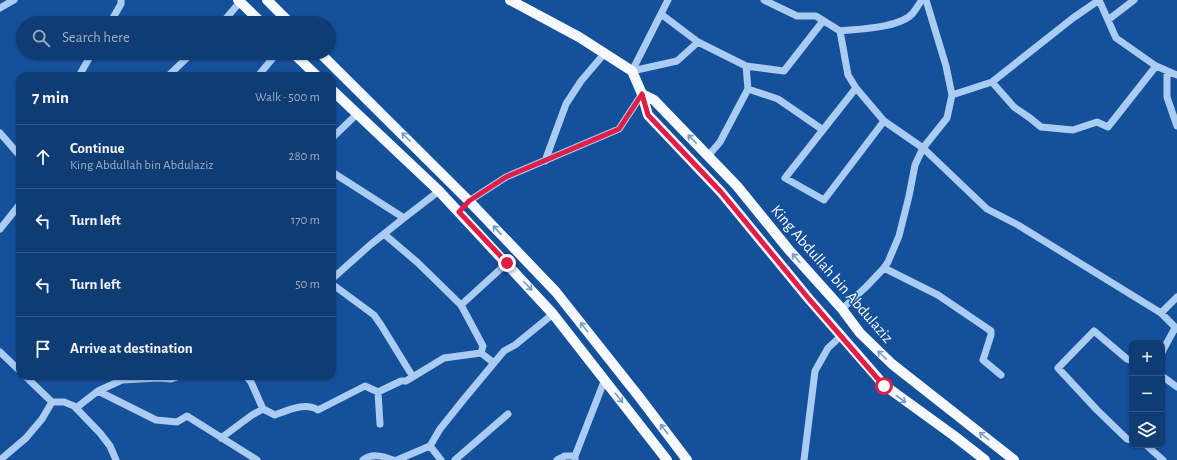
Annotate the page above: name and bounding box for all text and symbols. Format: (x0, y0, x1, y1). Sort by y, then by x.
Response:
search box (16, 16, 336, 60)
icon: search (30, 27, 52, 49)
text: Search here (62, 30, 130, 45)
text: 7 min (32, 89, 69, 106)
text: Walk · 500 m (255, 91, 320, 104)
one-way arrow (401, 133, 411, 142)
one-way arrow (687, 134, 697, 144)
text: Continue (70, 141, 125, 156)
icon: ahead (32, 146, 54, 168)
text: 280 m (289, 150, 320, 163)
text: King Abdullah bin Abdulaziz (70, 159, 214, 172)
street label: King Abdullah bin Abdulaziz (768, 202, 896, 346)
icon: left (32, 210, 54, 232)
text: Turn left (70, 213, 121, 228)
text: 170 m (291, 214, 320, 227)
one-way arrow (492, 225, 502, 235)
one-way arrow (791, 253, 801, 263)
route end (498, 254, 516, 272)
icon: left (32, 274, 54, 296)
text: Turn left (70, 277, 121, 292)
text: 50 m (295, 278, 320, 291)
one-way arrow (523, 281, 532, 291)
one-way arrow (579, 321, 588, 332)
icon: arrive (32, 338, 54, 360)
map controls (1129, 340, 1165, 448)
button: + (1129, 340, 1165, 376)
text: Arrive at destination (70, 341, 193, 356)
one-way arrow (877, 350, 887, 360)
button: − (1129, 376, 1165, 412)
route start (875, 377, 893, 395)
one-way arrow (614, 392, 623, 403)
one-way arrow (896, 394, 907, 403)
button: layers (1129, 412, 1165, 448)
one-way arrow (660, 424, 668, 435)
one-way arrow (978, 432, 989, 440)

